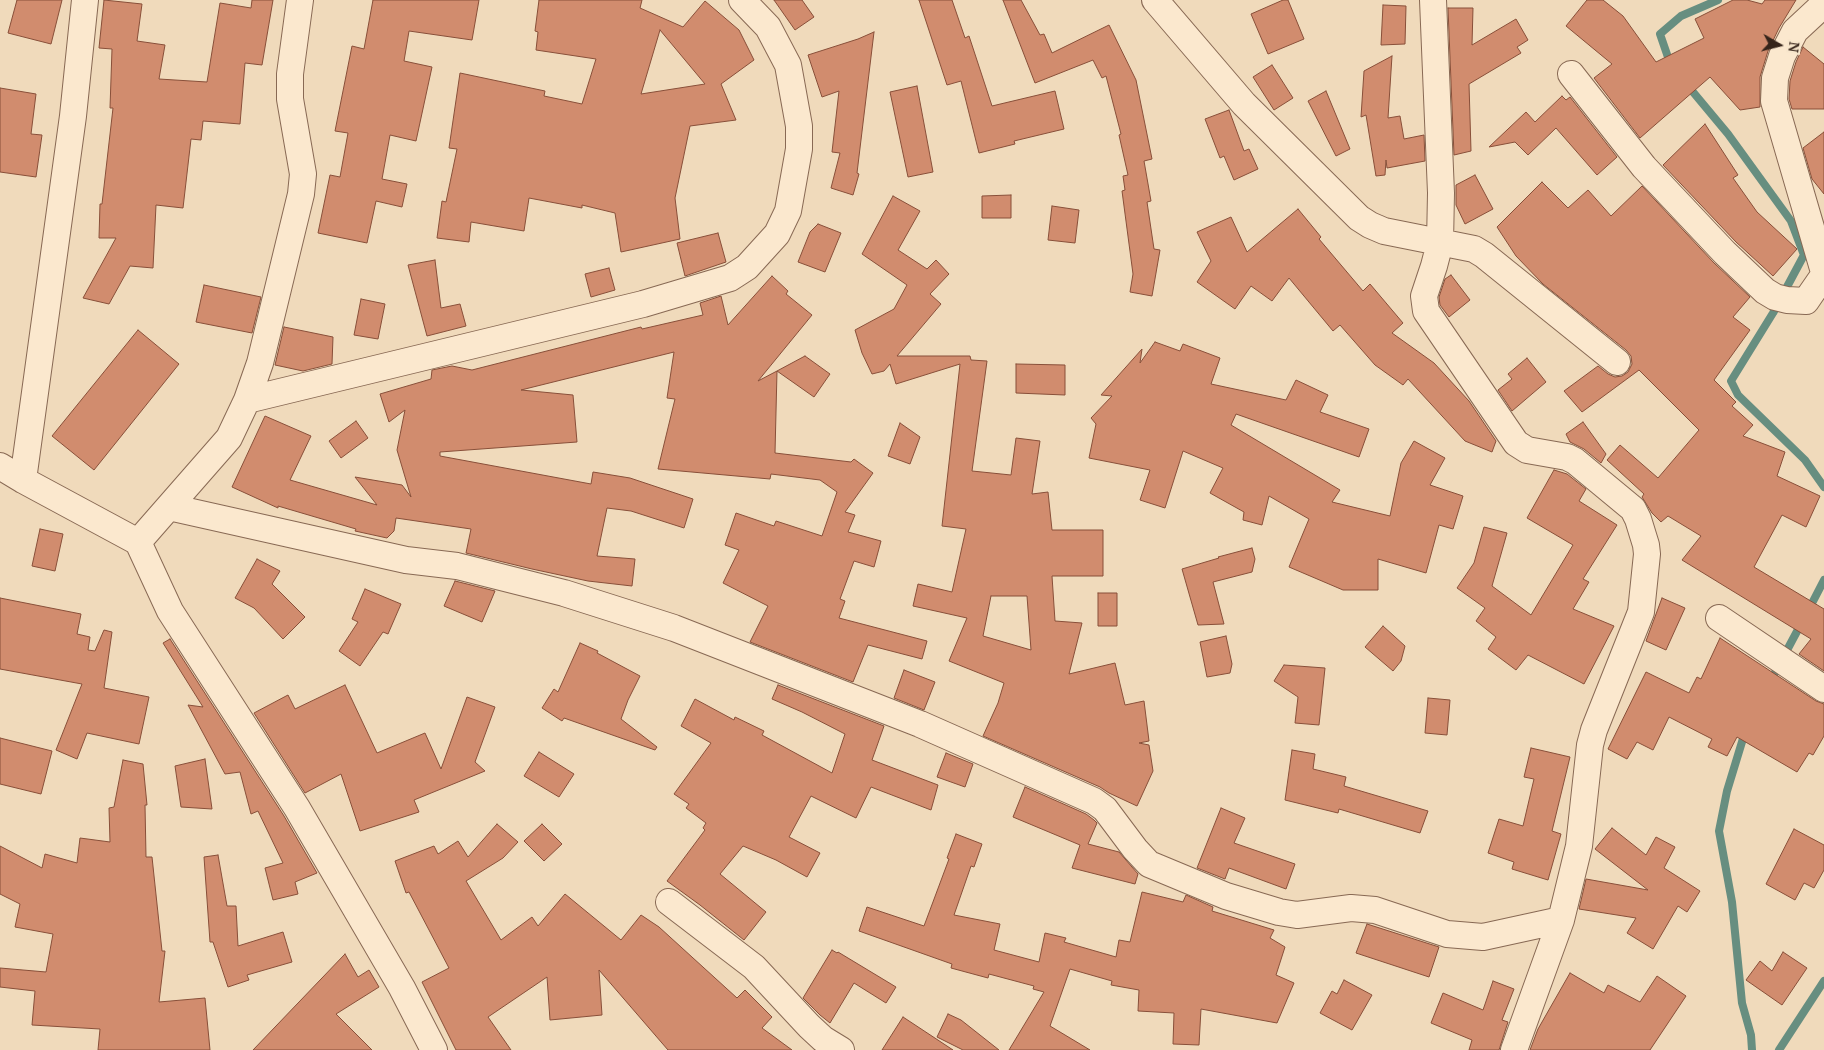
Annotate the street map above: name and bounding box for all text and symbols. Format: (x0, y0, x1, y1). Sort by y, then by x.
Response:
north arrow (1754, 20, 1804, 70)
text: N (1784, 41, 1804, 54)

